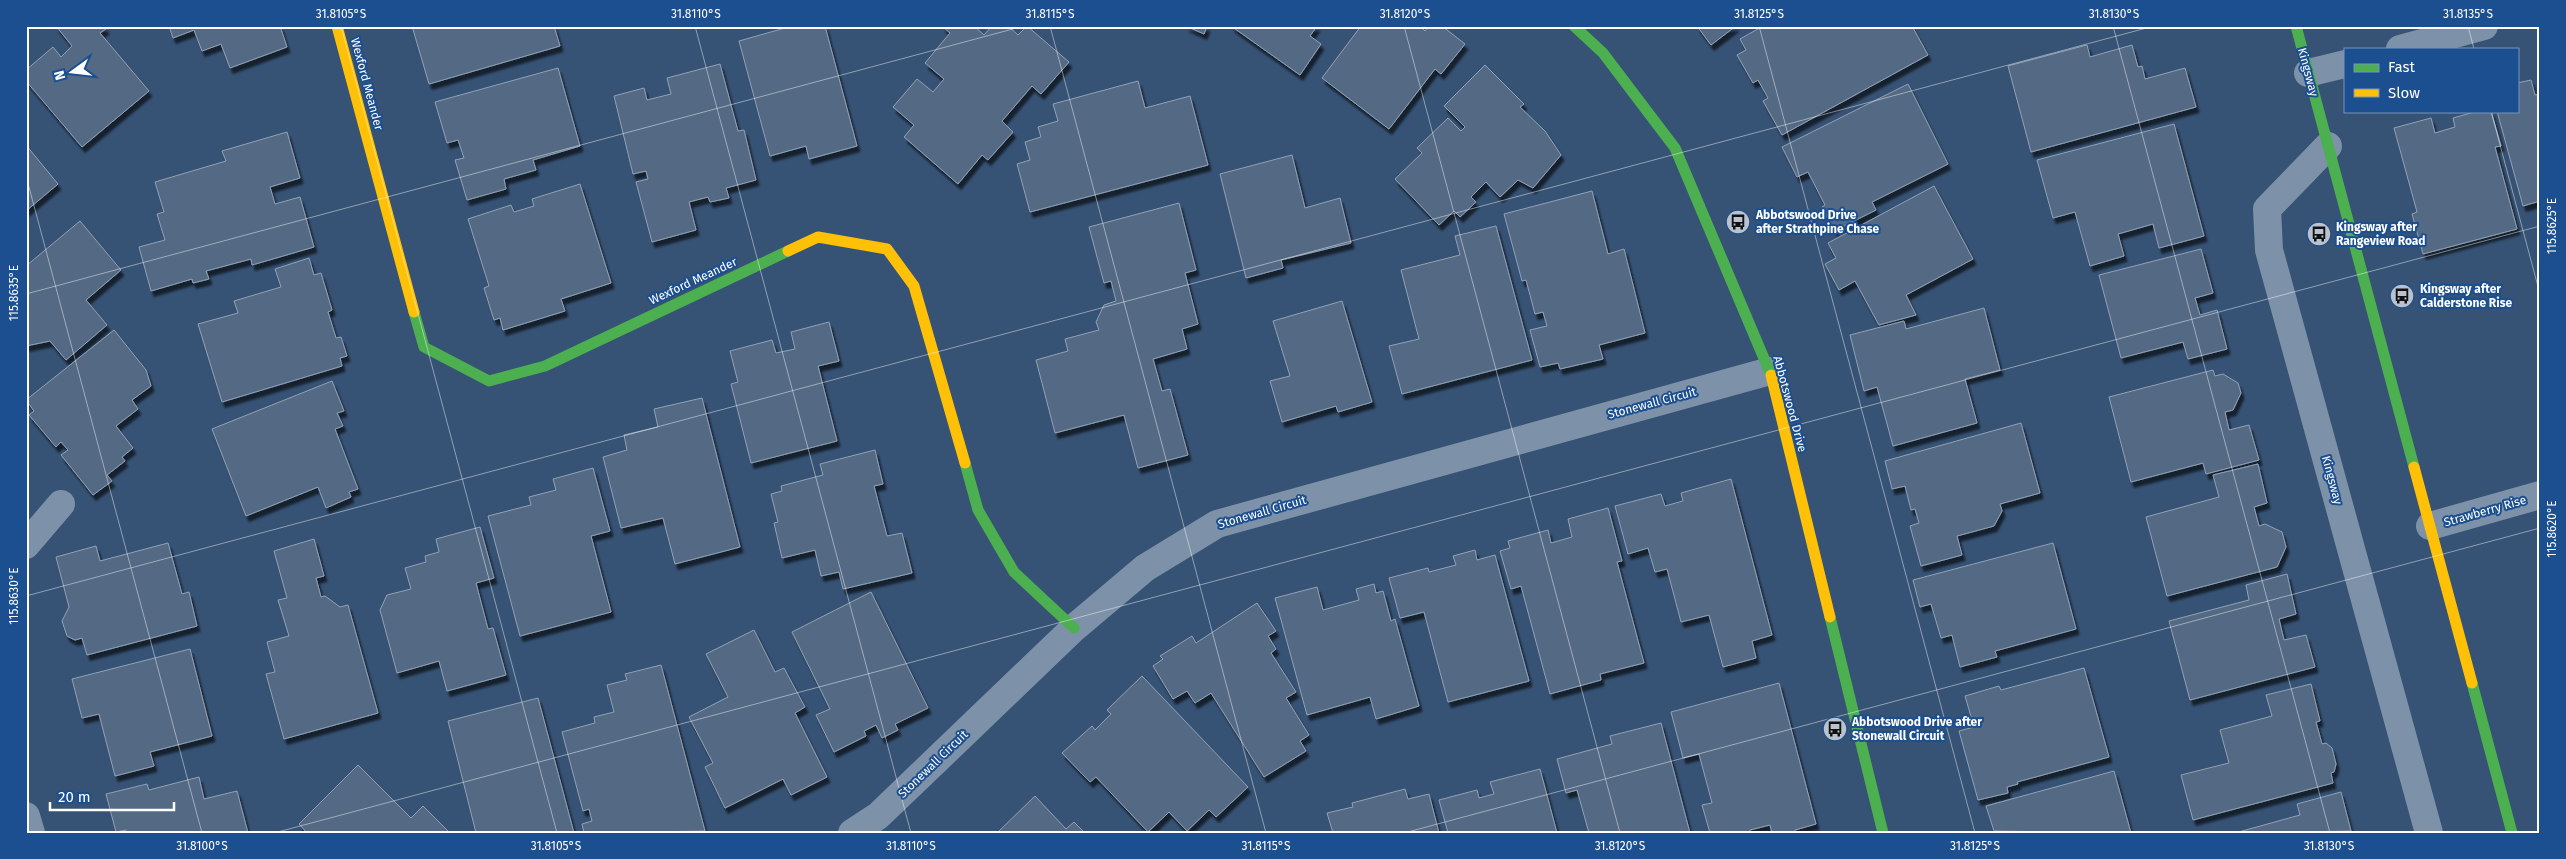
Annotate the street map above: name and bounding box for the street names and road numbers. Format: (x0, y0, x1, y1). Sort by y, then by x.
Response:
street label: Wexford Meander (348, 36, 386, 132)
street label: Kingsway (2295, 46, 2321, 98)
street label: Wexford Meander (647, 254, 739, 307)
street label: Abbotswood Drive (1770, 354, 1810, 454)
street label: Stonewall Circuit (1606, 384, 1698, 422)
street label: Kingsway (2319, 454, 2345, 506)
street label: Stonewall Circuit (1216, 493, 1308, 531)
street label: Strawberry Rise (2442, 493, 2528, 529)
street label: Stonewall Circuit (895, 727, 971, 801)

